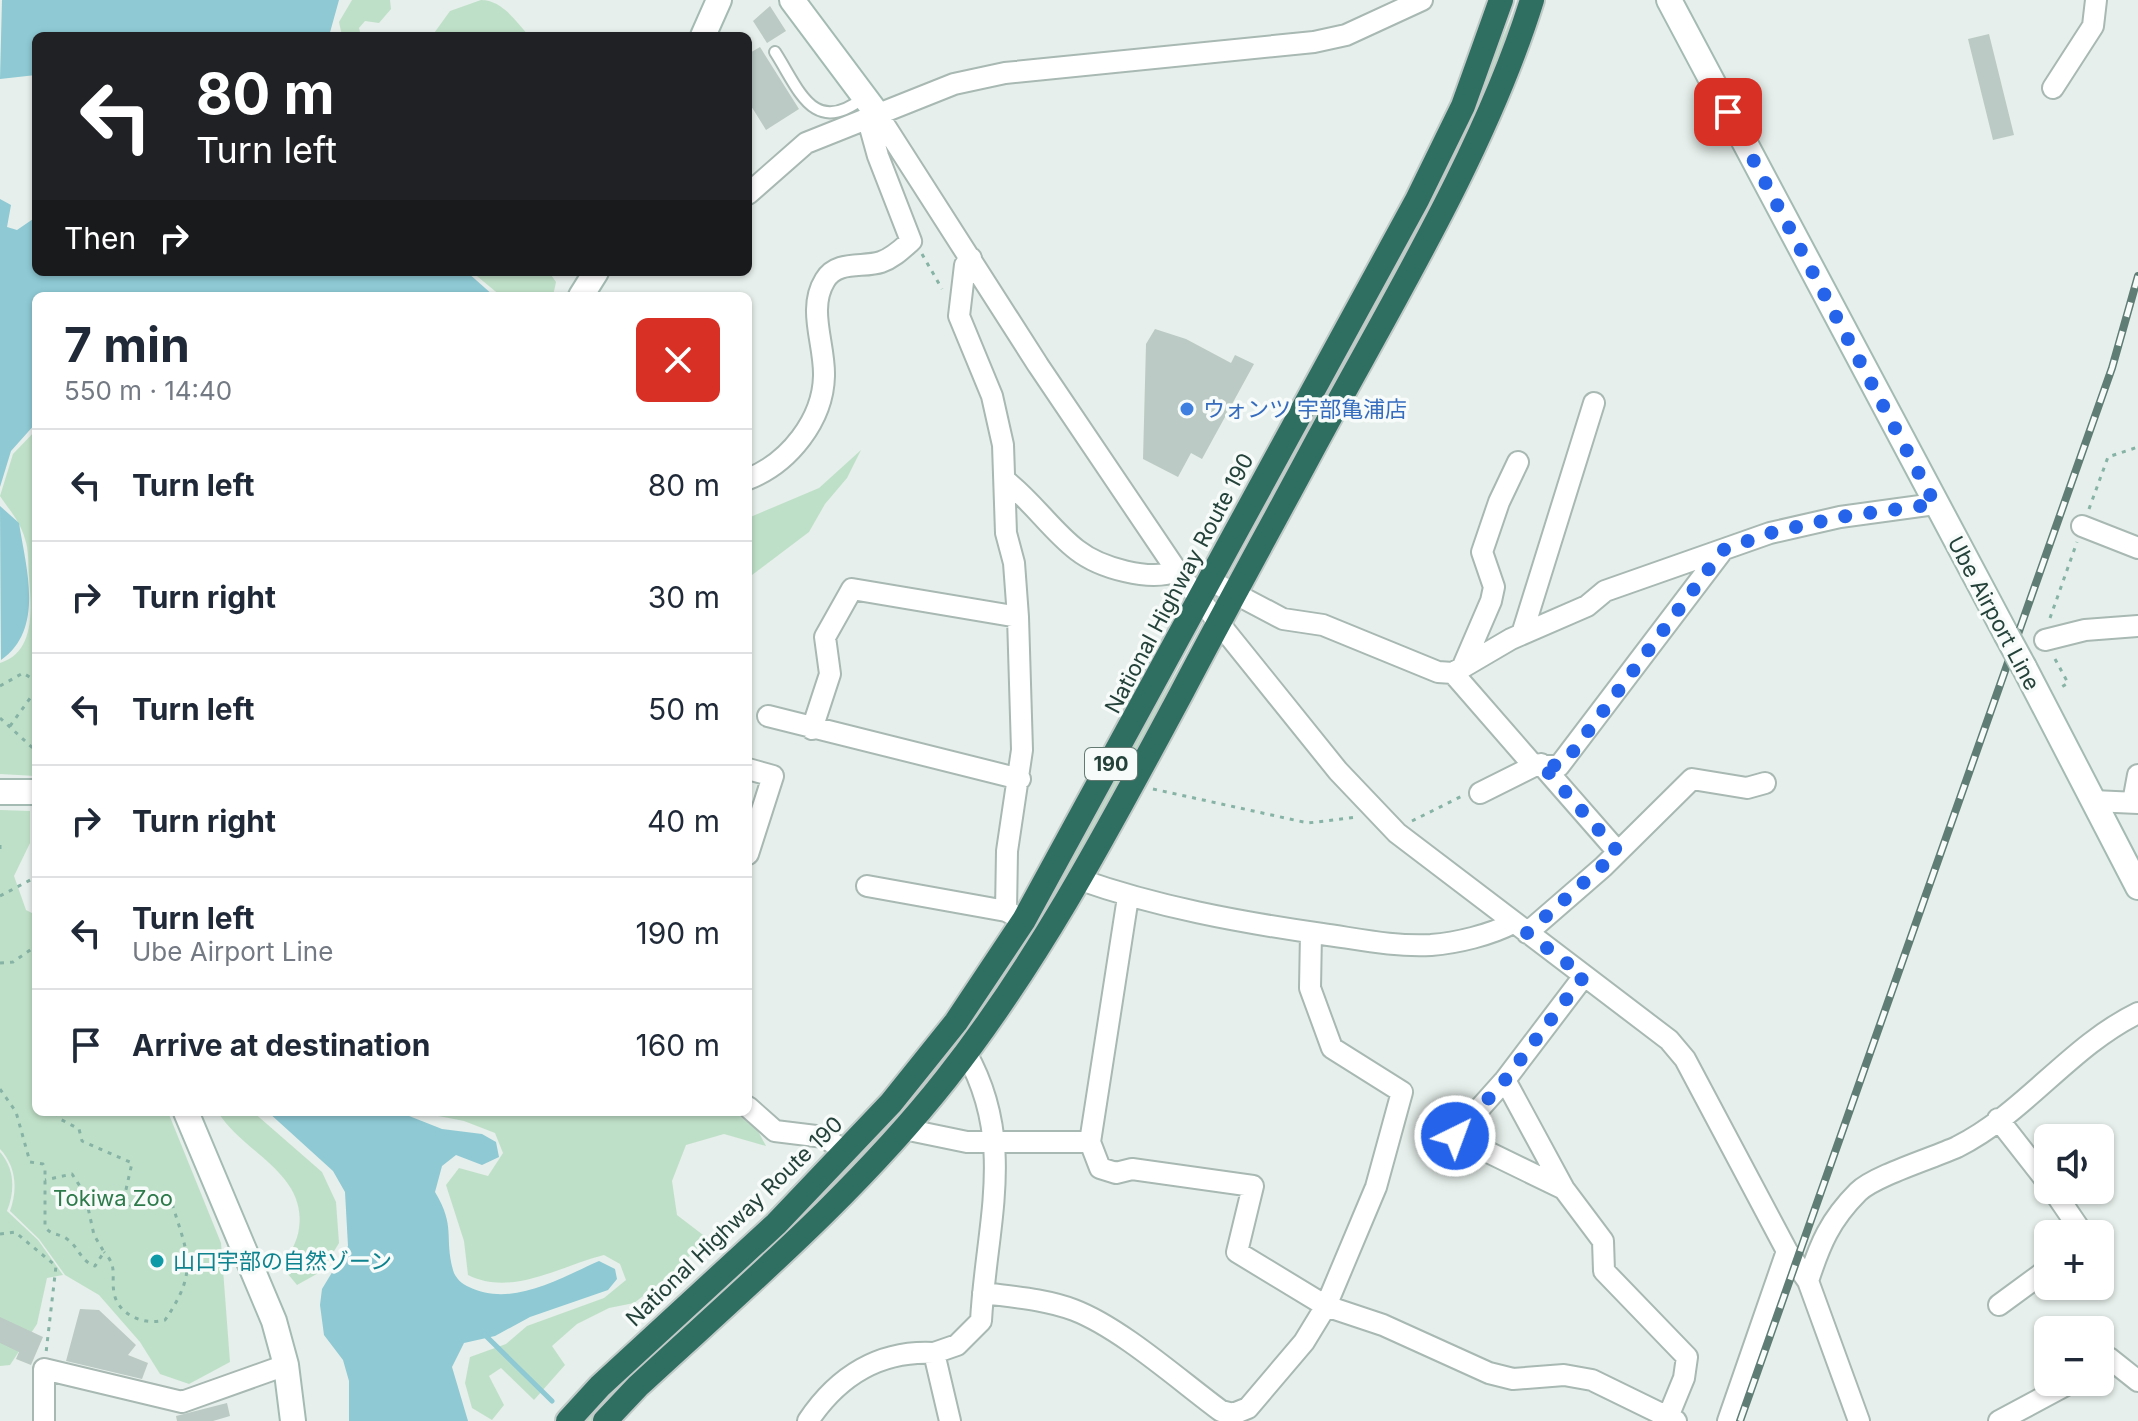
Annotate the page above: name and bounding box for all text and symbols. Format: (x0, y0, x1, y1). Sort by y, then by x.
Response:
text: 80 m (196, 60, 335, 128)
icon: left (64, 64, 168, 168)
pin (1694, 78, 1762, 146)
icon: arrive (1706, 90, 1750, 134)
text: Turn left (196, 128, 337, 172)
icon: right (152, 216, 196, 260)
text: Then (64, 220, 136, 256)
text: 7 min (64, 315, 190, 374)
button: close (636, 318, 720, 402)
text: 550 m · 14:40 (64, 375, 232, 406)
place label: ウォンツ 宇部亀浦店 (1203, 396, 1407, 422)
marker: ウォンツ 宇部亀浦店 (1178, 400, 1196, 418)
street label: National Highway Route 190 (1099, 449, 1259, 717)
icon: left (64, 463, 108, 507)
text: Turn left (132, 467, 254, 503)
text: 80 m (648, 467, 720, 503)
street label: Ube Airport Line (1943, 532, 2045, 694)
icon: right (64, 575, 108, 619)
text: Turn right (132, 579, 276, 615)
text: 30 m (648, 579, 720, 615)
icon: left (64, 687, 108, 731)
text: Turn left (132, 691, 254, 727)
text: 50 m (648, 691, 720, 727)
road number: 190 (1085, 748, 1137, 780)
icon: right (64, 799, 108, 843)
text: Turn right (132, 803, 276, 839)
text: 40 m (647, 803, 720, 839)
text: Turn left (132, 900, 254, 936)
icon: left (64, 911, 108, 955)
text: 190 m (636, 915, 720, 951)
text: Ube Airport Line (132, 936, 333, 967)
icon: arrive (64, 1023, 108, 1067)
text: Arrive at destination (132, 1027, 430, 1063)
text: 160 m (636, 1027, 720, 1063)
position arrow (1413, 1094, 1497, 1178)
street label: National Highway Route 190 (620, 1111, 848, 1331)
map controls (2034, 1124, 2114, 1396)
button: sound (2034, 1124, 2114, 1204)
park label: Tokiwa Zoo (53, 1185, 173, 1211)
button: + (2034, 1220, 2114, 1300)
place label: 山口宇部の自然ゾーン (173, 1248, 392, 1274)
marker: 山口宇部の自然ゾーン (148, 1252, 166, 1270)
button: − (2034, 1316, 2114, 1396)

